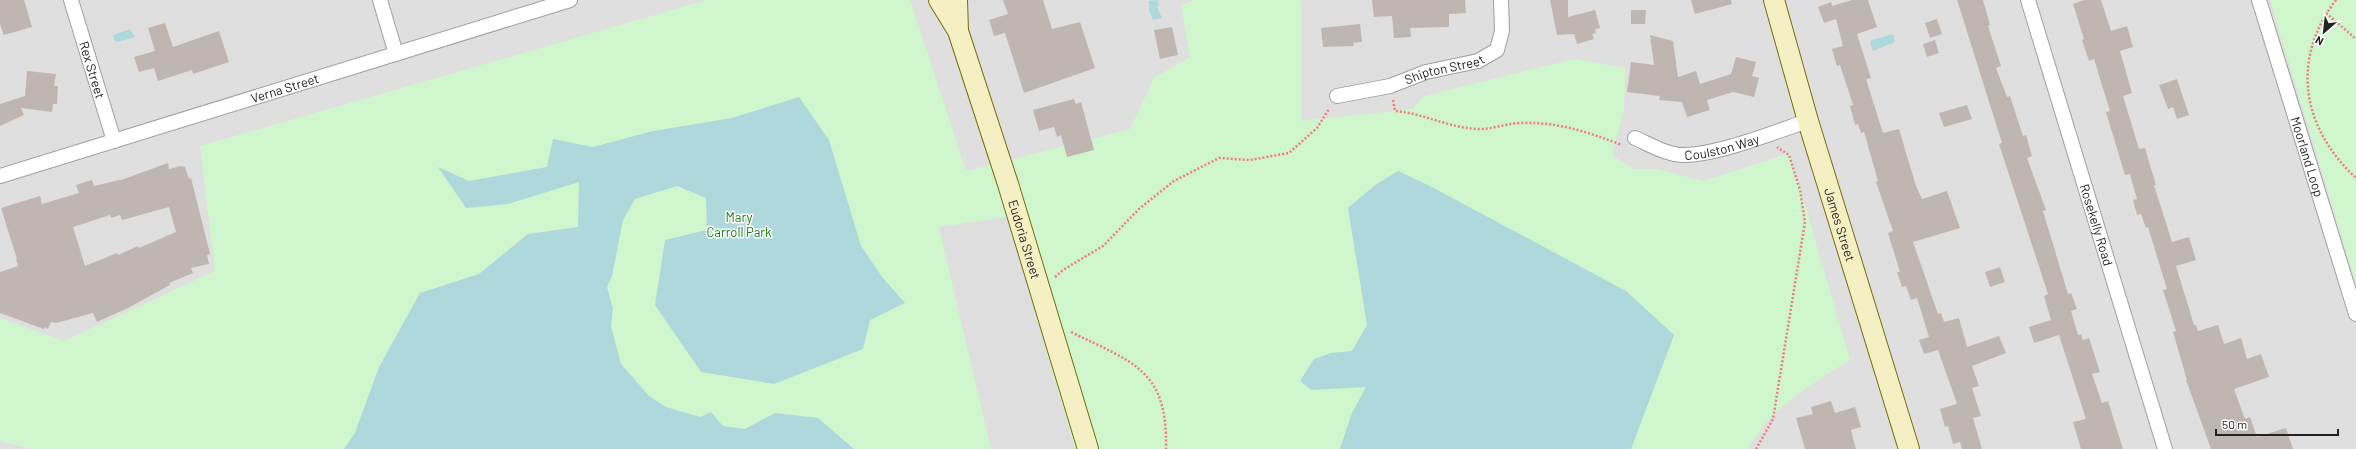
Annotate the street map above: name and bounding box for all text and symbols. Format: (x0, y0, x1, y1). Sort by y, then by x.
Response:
north arrow (2304, 12, 2344, 52)
text: N (2313, 34, 2325, 49)
street label: Rex Street (76, 39, 109, 100)
street label: Shipton Street (1402, 51, 1487, 88)
street label: Verna Street (249, 70, 321, 106)
street label: Moorland Loop (2287, 115, 2327, 199)
street label: Coulston Way (1684, 130, 1761, 163)
street label: Rosekelly Road (2077, 182, 2117, 268)
street label: James Street (1821, 186, 1859, 263)
street label: Eudoria Street (1005, 198, 1044, 281)
park label: Mary Carroll Park (706, 209, 772, 240)
scale bar (2216, 411, 2338, 437)
text: 50 m (2222, 417, 2247, 431)

